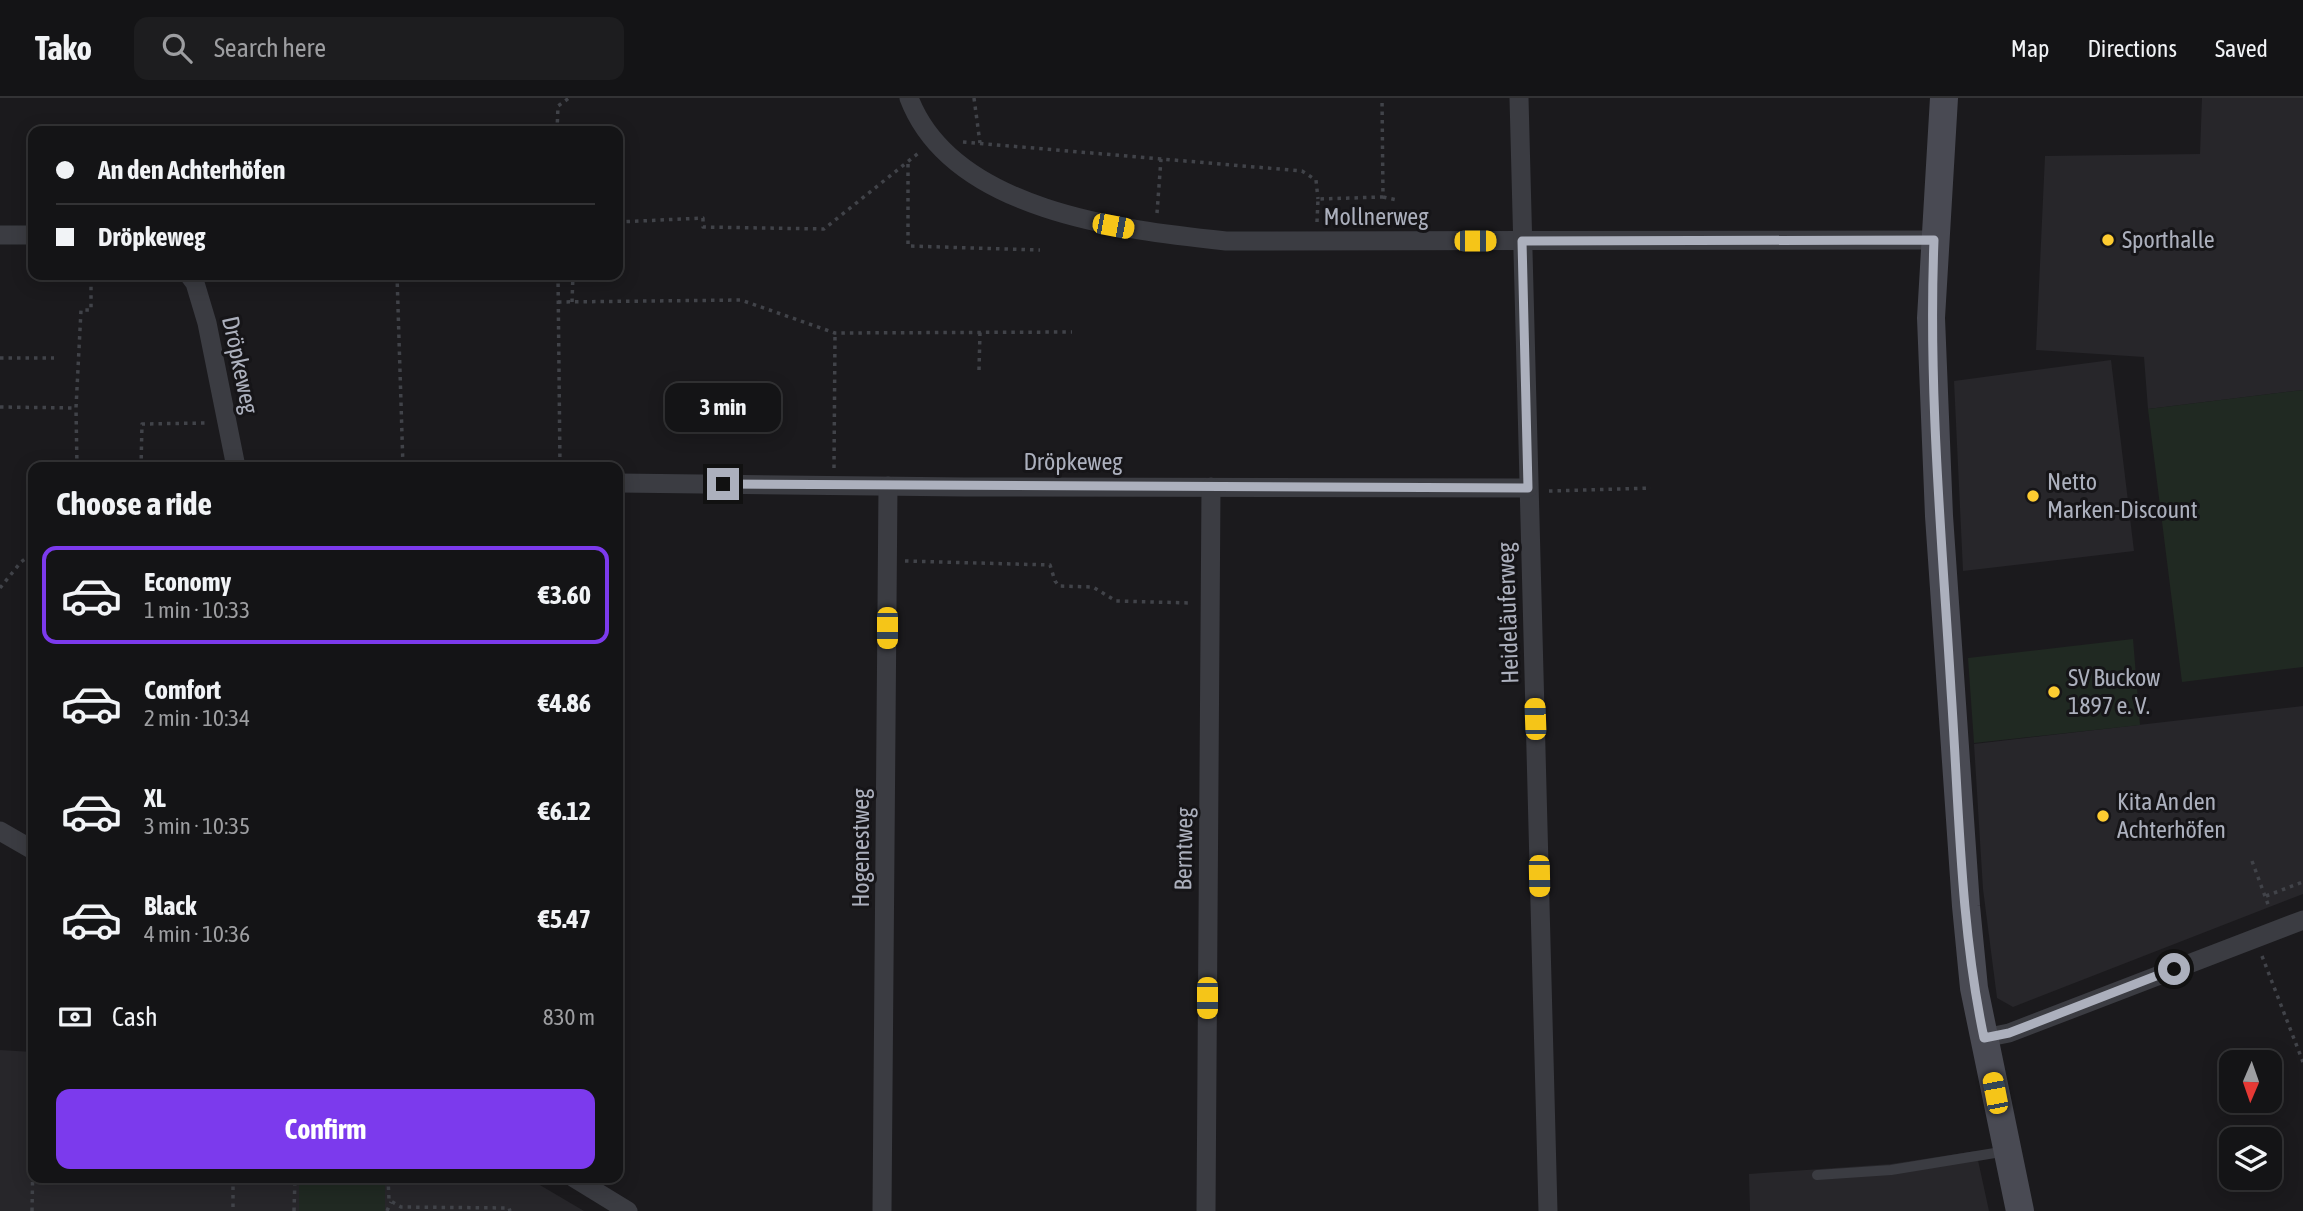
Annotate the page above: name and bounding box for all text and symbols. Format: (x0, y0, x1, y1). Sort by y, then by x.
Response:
search box (134, 17, 624, 80)
text: Tako (35, 29, 92, 67)
icon: search (158, 29, 196, 67)
text: Search here (214, 33, 326, 63)
text: Map (2011, 35, 2049, 62)
text: Directions (2087, 35, 2177, 62)
text: Saved (2215, 35, 2268, 62)
text: An den Achterhöfen (98, 155, 285, 185)
street label: Mollnerweg (1324, 203, 1429, 230)
car (1091, 212, 1136, 240)
text: Dröpkeweg (98, 222, 205, 252)
place label: Sporthalle (2122, 226, 2215, 253)
car (1455, 231, 1497, 252)
marker: Sporthalle (2100, 232, 2116, 248)
street label: Dröpkeweg (217, 314, 264, 417)
callout: 3 min (665, 382, 781, 432)
text: 3 min (700, 394, 746, 420)
street label: Dröpkeweg (1023, 448, 1123, 475)
route end (707, 468, 739, 500)
place label: Netto Marken-Discount (2047, 468, 2198, 523)
text: Choose a ride (56, 485, 212, 522)
marker: Netto Marken-Discount (2025, 488, 2041, 504)
street label: Heideläuferweg (1492, 541, 1523, 684)
icon: car (60, 564, 123, 627)
text: Economy (144, 567, 231, 597)
text: €3.60 (538, 580, 591, 610)
text: 1 min · 10:33 (144, 597, 250, 623)
car (877, 607, 898, 649)
place label: SV Buckow 1897 e. V. (2068, 664, 2160, 719)
icon: car (60, 672, 123, 735)
text: Comfort (144, 675, 221, 705)
marker: SV Buckow 1897 e. V. (2046, 684, 2062, 700)
text: €4.86 (538, 688, 591, 718)
car (1524, 698, 1547, 740)
text: 2 min · 10:34 (144, 705, 250, 731)
icon: car (60, 780, 123, 843)
text: XL (144, 783, 166, 813)
street label: Hogenestweg (847, 788, 874, 908)
place label: Kita An den Achterhöfen (2117, 788, 2226, 843)
text: €6.12 (538, 796, 591, 826)
street label: Berntweg (1169, 806, 1198, 891)
marker: Kita An den Achterhöfen (2095, 808, 2111, 824)
text: 3 min · 10:35 (144, 813, 250, 839)
car (1529, 855, 1550, 897)
icon: car (60, 888, 123, 951)
text: Black (144, 891, 196, 921)
text: €5.47 (538, 904, 591, 934)
text: 4 min · 10:36 (144, 921, 250, 947)
route start (2158, 953, 2190, 985)
car (1197, 977, 1218, 1019)
icon: cash (56, 998, 94, 1036)
text: Cash (112, 1002, 158, 1032)
text: 830 m (543, 1004, 595, 1030)
north arrow (2219, 1050, 2282, 1113)
map controls (2219, 1050, 2282, 1190)
car (1981, 1070, 2010, 1116)
button: Confirm (56, 1089, 595, 1169)
button: layers (2219, 1127, 2282, 1190)

